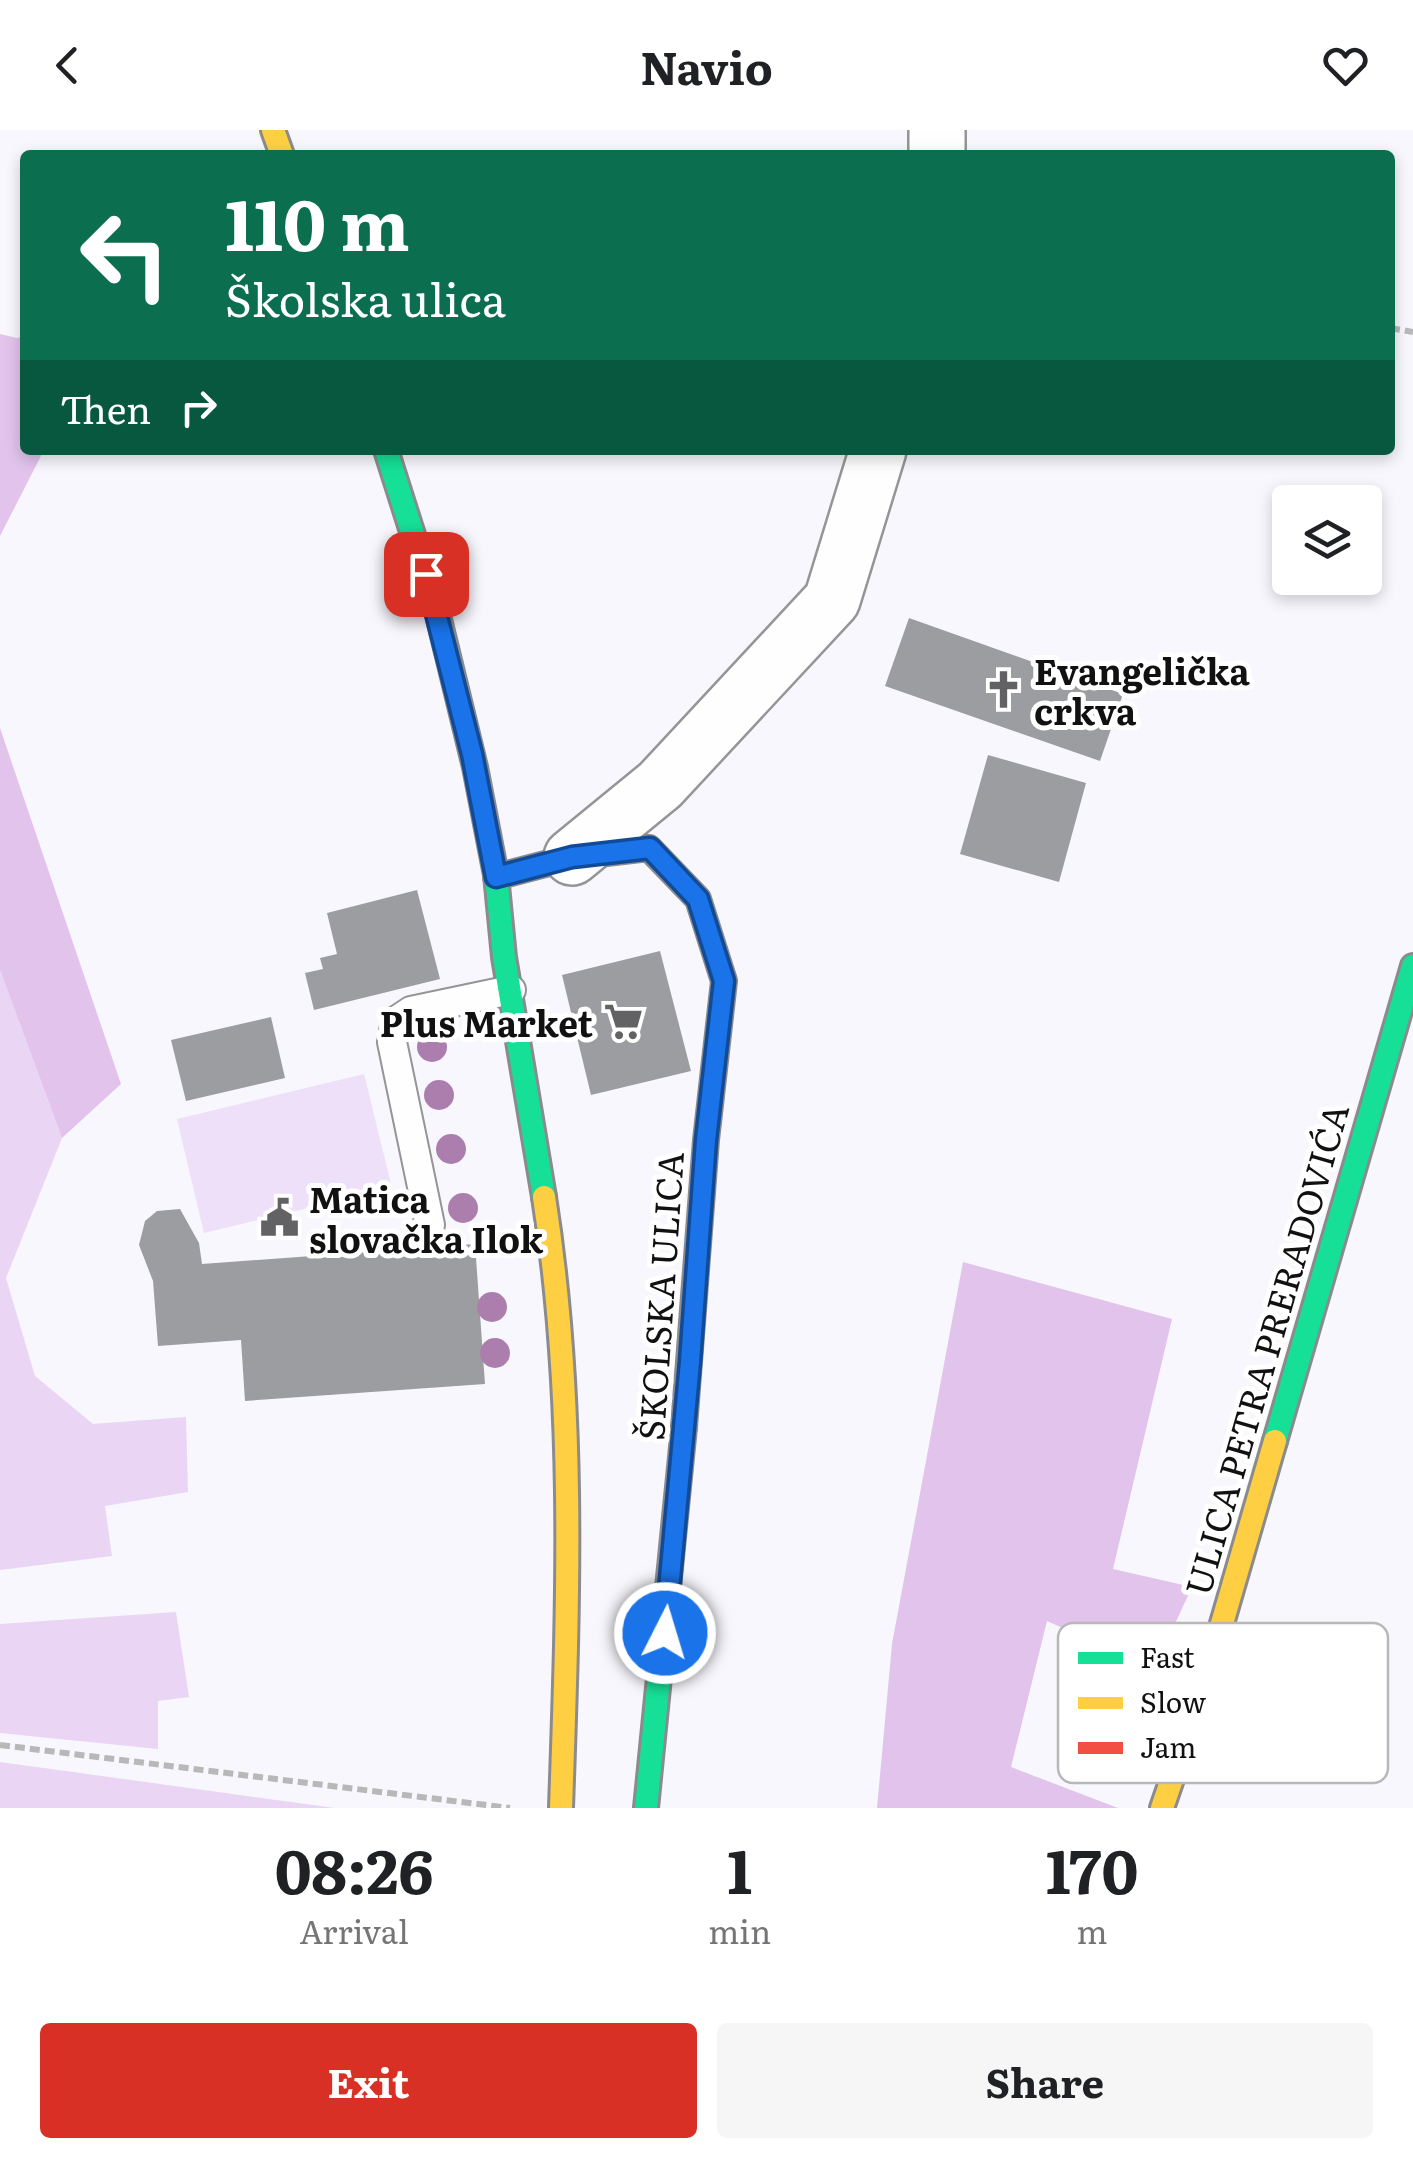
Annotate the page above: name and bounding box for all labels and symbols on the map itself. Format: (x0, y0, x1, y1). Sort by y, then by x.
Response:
pin (384, 532, 469, 617)
place label: Evangelička crkva (1034, 644, 1251, 736)
church icon: Evangelička crkva (983, 669, 1025, 711)
place label: Plus Market (380, 996, 594, 1048)
supermarket icon: Plus Market (602, 1001, 644, 1043)
street label: ULICA PETRA PRERADOVIĆA (1170, 1097, 1360, 1601)
street label: ŠKOLSKA ULICA (623, 1150, 695, 1442)
place label: Matica slovačka Ilok (309, 1172, 544, 1264)
public building icon: Matica slovačka Ilok (258, 1197, 300, 1239)
position arrow (613, 1581, 717, 1685)
legend (1058, 1623, 1388, 1783)
text: Fast (1140, 1635, 1195, 1677)
text: Slow (1140, 1680, 1206, 1722)
text: Jam (1140, 1725, 1196, 1767)

